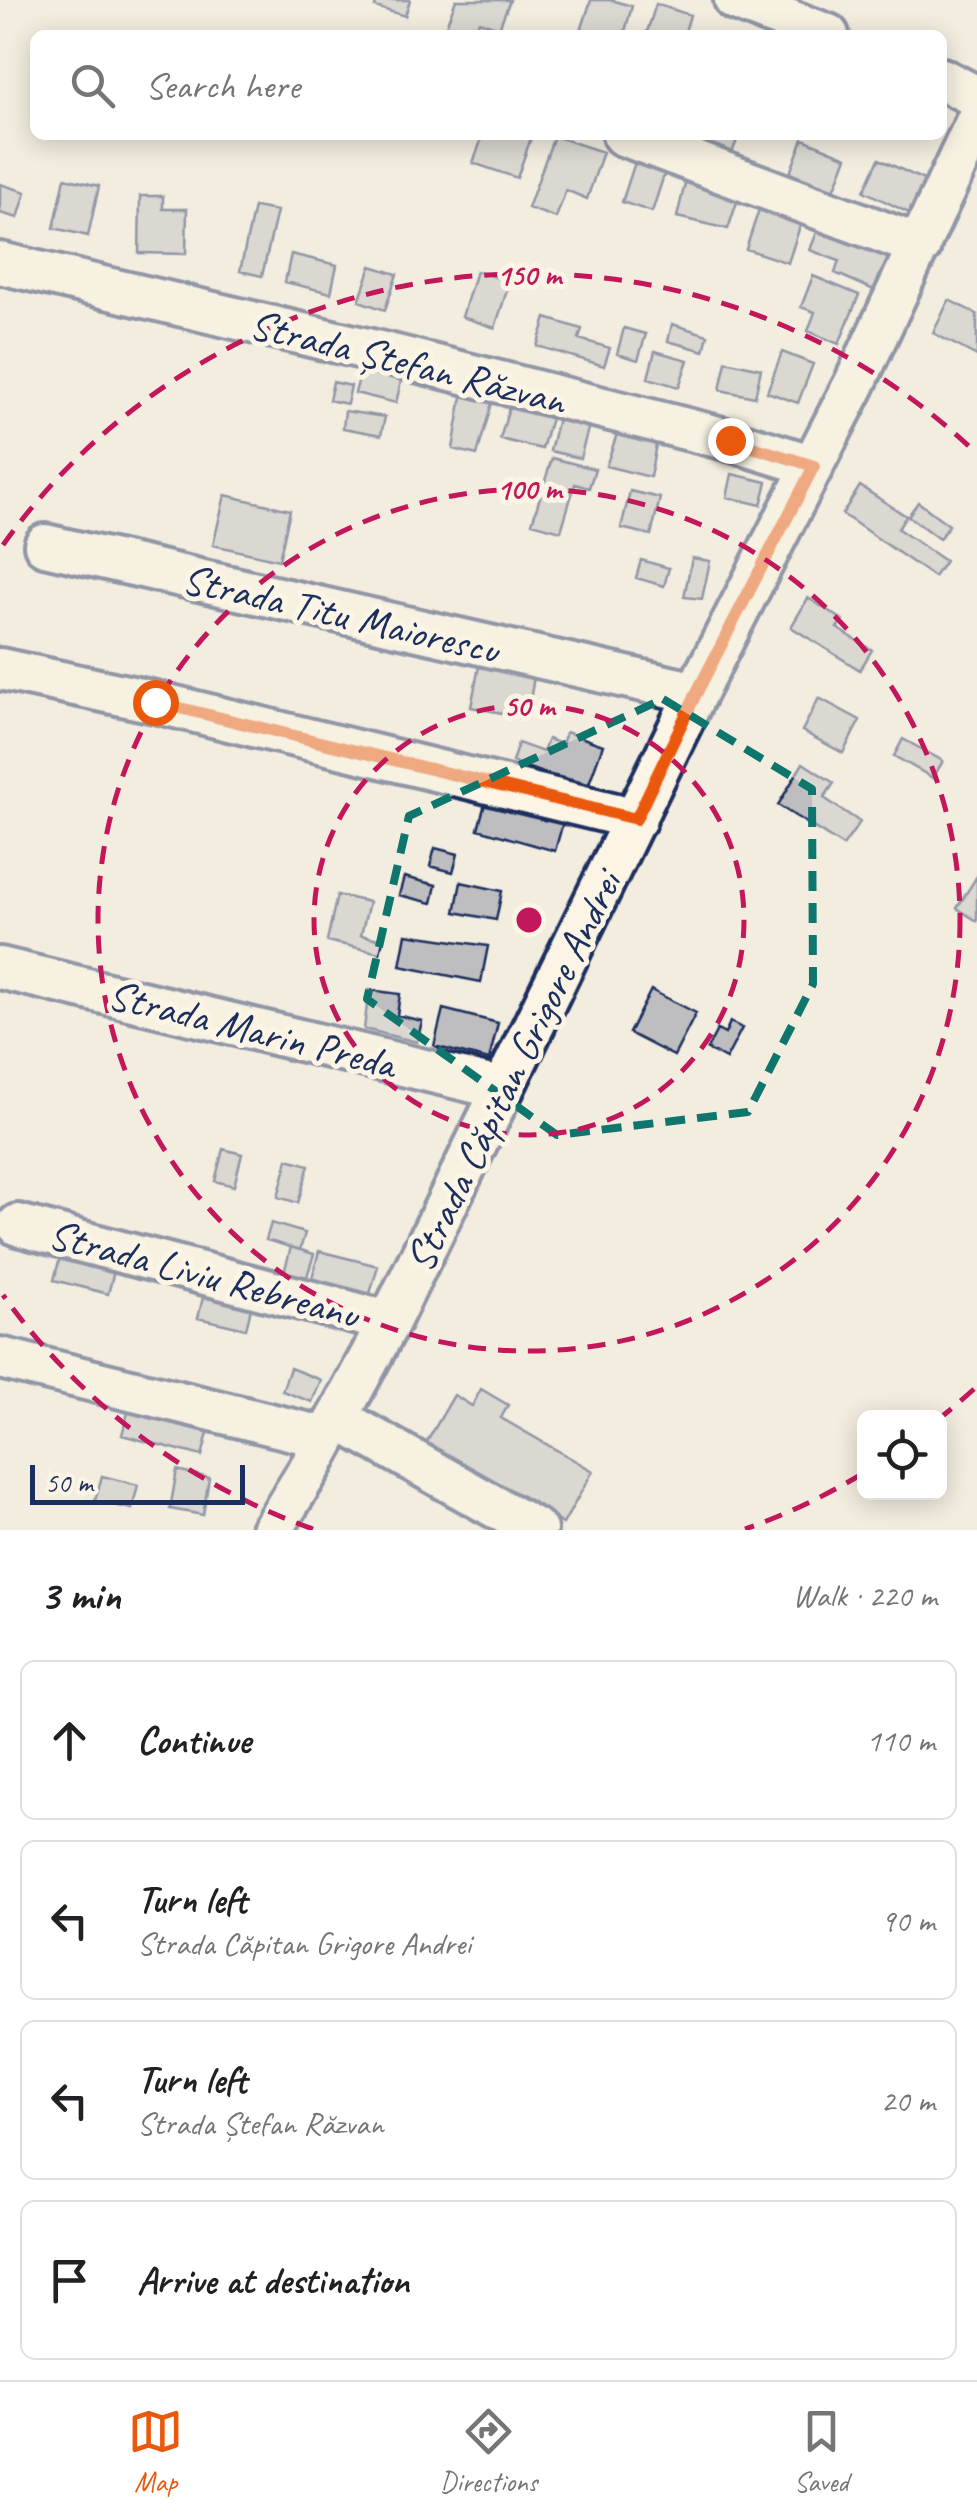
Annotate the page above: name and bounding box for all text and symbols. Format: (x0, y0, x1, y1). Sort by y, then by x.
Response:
search box (30, 30, 947, 140)
icon: search (65, 58, 120, 113)
text: Search here (145, 62, 300, 109)
text: 150 m (497, 256, 564, 294)
street label: Strada Ștefan Răzvan (244, 298, 573, 428)
route end (708, 418, 754, 464)
text: 100 m (497, 470, 564, 508)
street label: Strada Titu Maiorescu (177, 552, 506, 677)
route start (133, 680, 179, 726)
text: 50 m (504, 687, 557, 725)
street label: Strada Căpitan Grigore Andrei (393, 858, 636, 1280)
centre of rings (511, 902, 547, 938)
street label: Strada Marin Preda (103, 968, 404, 1092)
street label: Strada Liviu Rebreanu (43, 1208, 367, 1342)
map controls (857, 1410, 947, 1500)
button: locate (857, 1410, 947, 1500)
scale bar (30, 1460, 245, 1504)
text: 50 m (45, 1465, 93, 1500)
text: 3 min (40, 1569, 120, 1622)
text: Walk · 220 m (793, 1575, 937, 1616)
icon: ahead (42, 1713, 97, 1768)
text: Continue (137, 1717, 251, 1764)
text: 110 m (866, 1720, 935, 1761)
text: Turn left (137, 1876, 247, 1923)
icon: left (42, 1893, 97, 1948)
text: 90 m (881, 1900, 935, 1941)
text: Strada Căpitan Grigore Andrei (137, 1923, 471, 1964)
text: Turn left (137, 2056, 247, 2103)
icon: left (42, 2073, 97, 2128)
text: 20 m (881, 2080, 935, 2121)
text: Strada Ștefan Răzvan (137, 2103, 384, 2144)
icon: arrive (42, 2253, 97, 2308)
text: Arrive at destination (137, 2257, 409, 2304)
tab: Map (128, 2404, 183, 2499)
tab: Directions (440, 2404, 537, 2499)
tab: Saved (794, 2404, 849, 2499)

